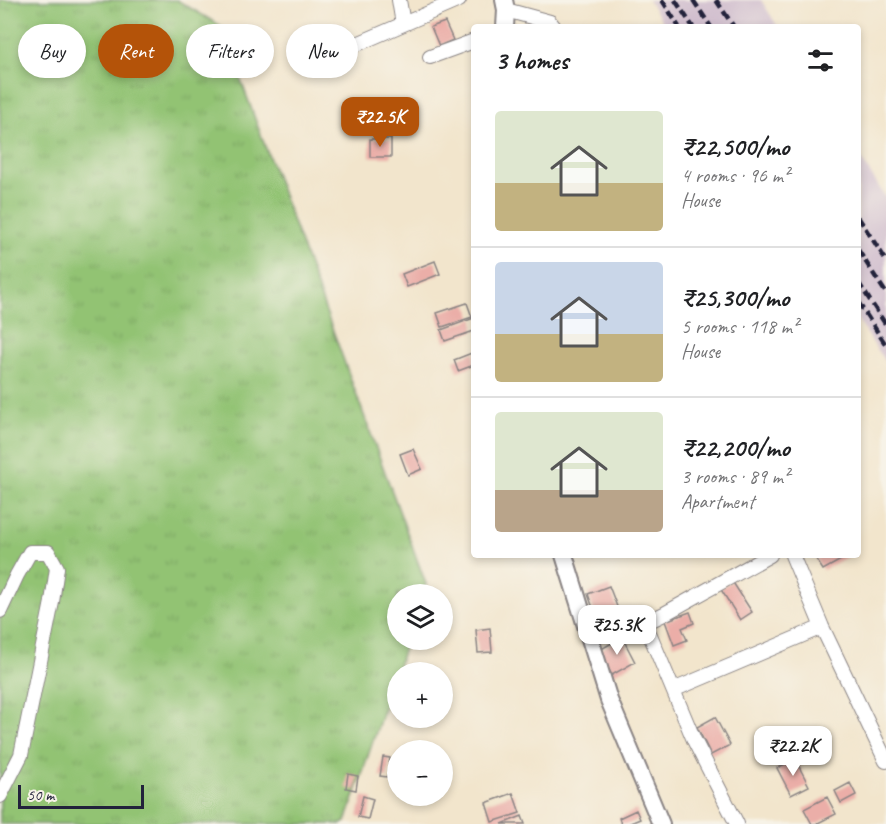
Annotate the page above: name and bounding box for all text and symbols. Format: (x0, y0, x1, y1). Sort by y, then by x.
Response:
chip: Buy (18, 24, 86, 78)
chip: Rent (98, 24, 174, 78)
chip: Filters (186, 24, 274, 78)
chip: New (286, 24, 358, 78)
text: 3 homes (495, 44, 568, 77)
icon: filters (804, 44, 837, 77)
pin: ₹22.5K (331, 97, 429, 148)
text: ₹22.5K (355, 104, 405, 129)
text: ₹22,500/mo (681, 130, 789, 163)
icon: home (543, 135, 615, 207)
text: 4 rooms · 96 m² (681, 163, 789, 188)
text: House (681, 188, 720, 213)
text: ₹25,300/mo (681, 281, 789, 314)
icon: home (543, 286, 615, 358)
text: 5 rooms · 118 m² (681, 314, 798, 339)
text: House (681, 339, 720, 364)
text: ₹22,200/mo (681, 431, 790, 464)
icon: home (543, 436, 615, 508)
text: 3 rooms · 89 m² (681, 464, 789, 489)
text: Apartment (681, 489, 754, 514)
map controls (387, 584, 453, 806)
button: layers (387, 584, 453, 650)
pin: ₹25.3K (568, 605, 666, 656)
text: ₹25.3K (592, 612, 642, 637)
button: + (387, 662, 453, 728)
pin: ₹22.2K (744, 726, 842, 777)
text: ₹22.2K (768, 733, 818, 758)
button: − (387, 740, 453, 806)
scale bar (18, 782, 144, 810)
text: 50 m (27, 785, 54, 805)

